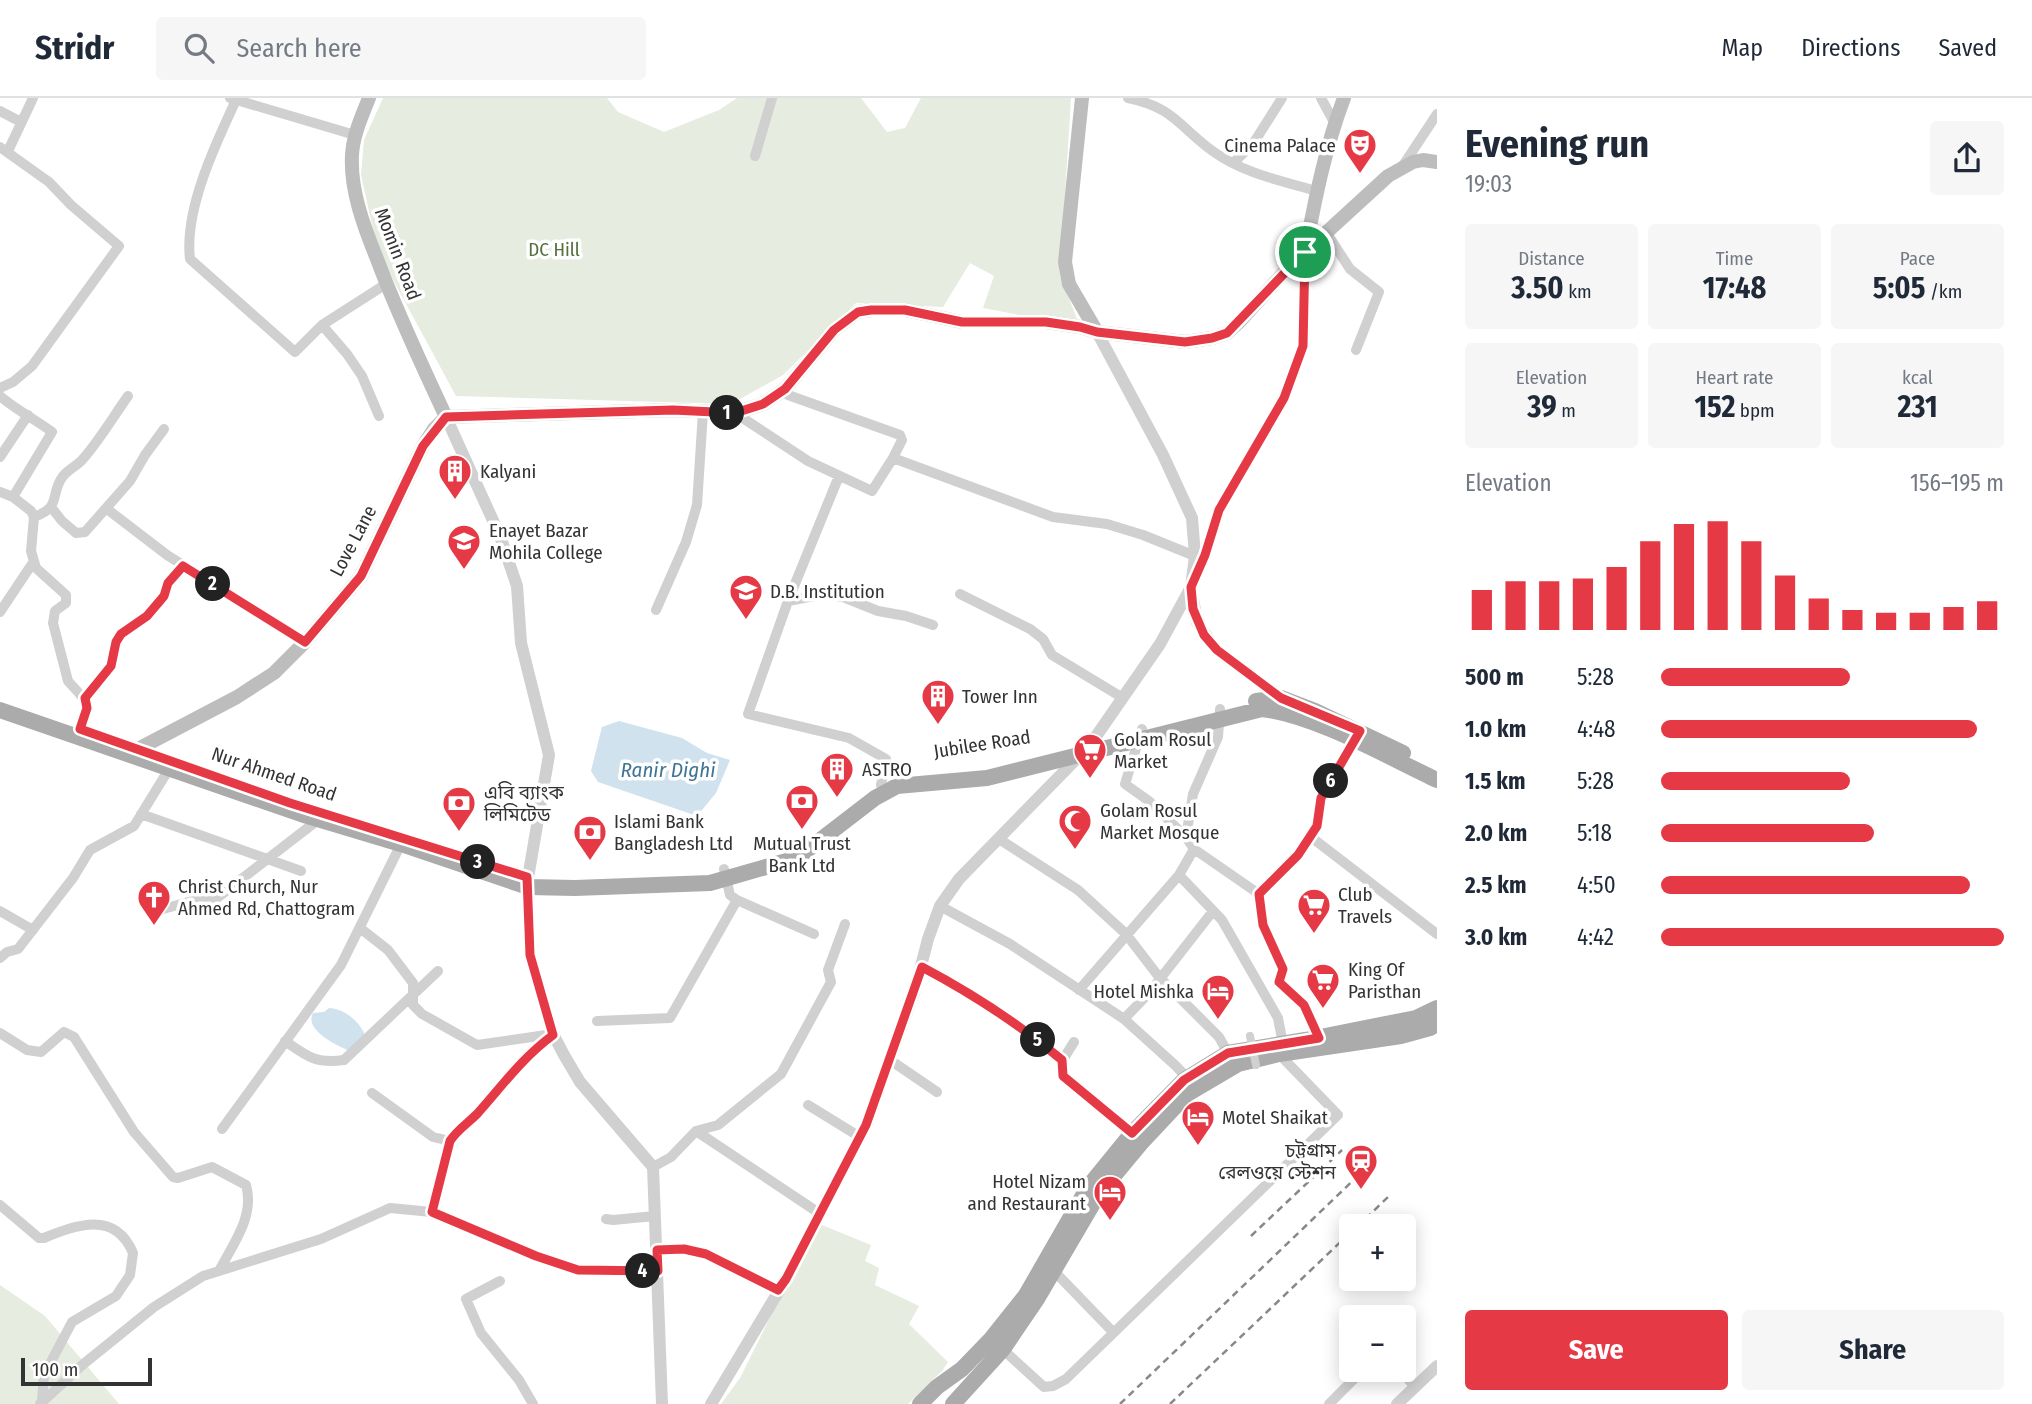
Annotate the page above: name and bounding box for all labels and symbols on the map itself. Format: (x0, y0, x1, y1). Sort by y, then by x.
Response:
theatre icon: Cinema Palace (1341, 126, 1379, 175)
place label: Cinema Palace (1224, 134, 1336, 157)
street label: Momin Road (370, 205, 426, 303)
pin (1275, 222, 1335, 282)
park label: DC Hill (528, 238, 580, 261)
pin: 1 (710, 396, 744, 430)
building icon: Kalyani (436, 452, 474, 501)
place label: Kalyani (480, 460, 536, 483)
street label: Love Lane (325, 502, 381, 580)
place label: Enayet Bazar Mohila College (489, 519, 603, 564)
school or university icon: Enayet Bazar Mohila College (445, 522, 483, 571)
pin: 2 (196, 566, 230, 602)
school or university icon: D.B. Institution (727, 572, 765, 621)
place label: D.B. Institution (770, 580, 885, 603)
building icon: Tower Inn (919, 677, 957, 726)
place label: Tower Inn (962, 685, 1038, 708)
street label: Jubilee Road (932, 725, 1032, 763)
place label: Golam Rosul Market (1114, 728, 1211, 773)
supermarket icon: Golam Rosul Market (1071, 731, 1109, 780)
street label: Nur Ahmed Road (209, 742, 339, 806)
building icon: ASTRO (818, 750, 856, 799)
water label: Ranir Dighi (620, 757, 716, 783)
place label: ASTRO (862, 758, 912, 781)
pin: 6 (1314, 764, 1348, 798)
place label: এবি ব্যাংক লিমিটেড (483, 781, 565, 826)
bank icon: Mutual Trust Bank Ltd (783, 782, 821, 831)
bank icon: এবি ব্যাংক লিমিটেড (440, 784, 478, 833)
place label: Golam Rosul Market Mosque (1100, 799, 1219, 844)
mosque icon: Golam Rosul Market Mosque (1056, 802, 1094, 851)
place label: Islami Bank Bangladesh Ltd (614, 810, 733, 855)
bank icon: Islami Bank Bangladesh Ltd (571, 813, 609, 862)
place label: Mutual Trust Bank Ltd (753, 832, 851, 877)
pin: 3 (461, 844, 496, 880)
place label: Christ Church, Nur Ahmed Rd, Chattogram (178, 875, 355, 920)
church icon: Christ Church, Nur Ahmed Rd, Chattogram (135, 878, 173, 927)
place label: Club Travels (1338, 883, 1392, 928)
supermarket icon: Club Travels (1295, 886, 1333, 935)
place label: King Of Paristhan (1348, 958, 1421, 1003)
supermarket icon: King Of Paristhan (1304, 961, 1342, 1010)
hotel icon: Hotel Mishka (1199, 972, 1237, 1021)
place label: Hotel Mishka (1093, 980, 1194, 1003)
pin: 5 (1020, 1023, 1056, 1058)
hotel icon: Motel Shaikat (1179, 1098, 1217, 1147)
place label: Motel Shaikat (1222, 1106, 1329, 1129)
place label: চট্টগ্রাম রেলওয়ে স্টেশন (1218, 1139, 1337, 1184)
station icon: চট্টগ্রাম রেলওয়ে স্টেশন (1342, 1142, 1380, 1191)
place label: Hotel Nizam and Restaurant (968, 1170, 1087, 1215)
hotel icon: Hotel Nizam and Restaurant (1091, 1173, 1129, 1222)
pin: 4 (626, 1254, 660, 1288)
scale bar (21, 1355, 152, 1387)

